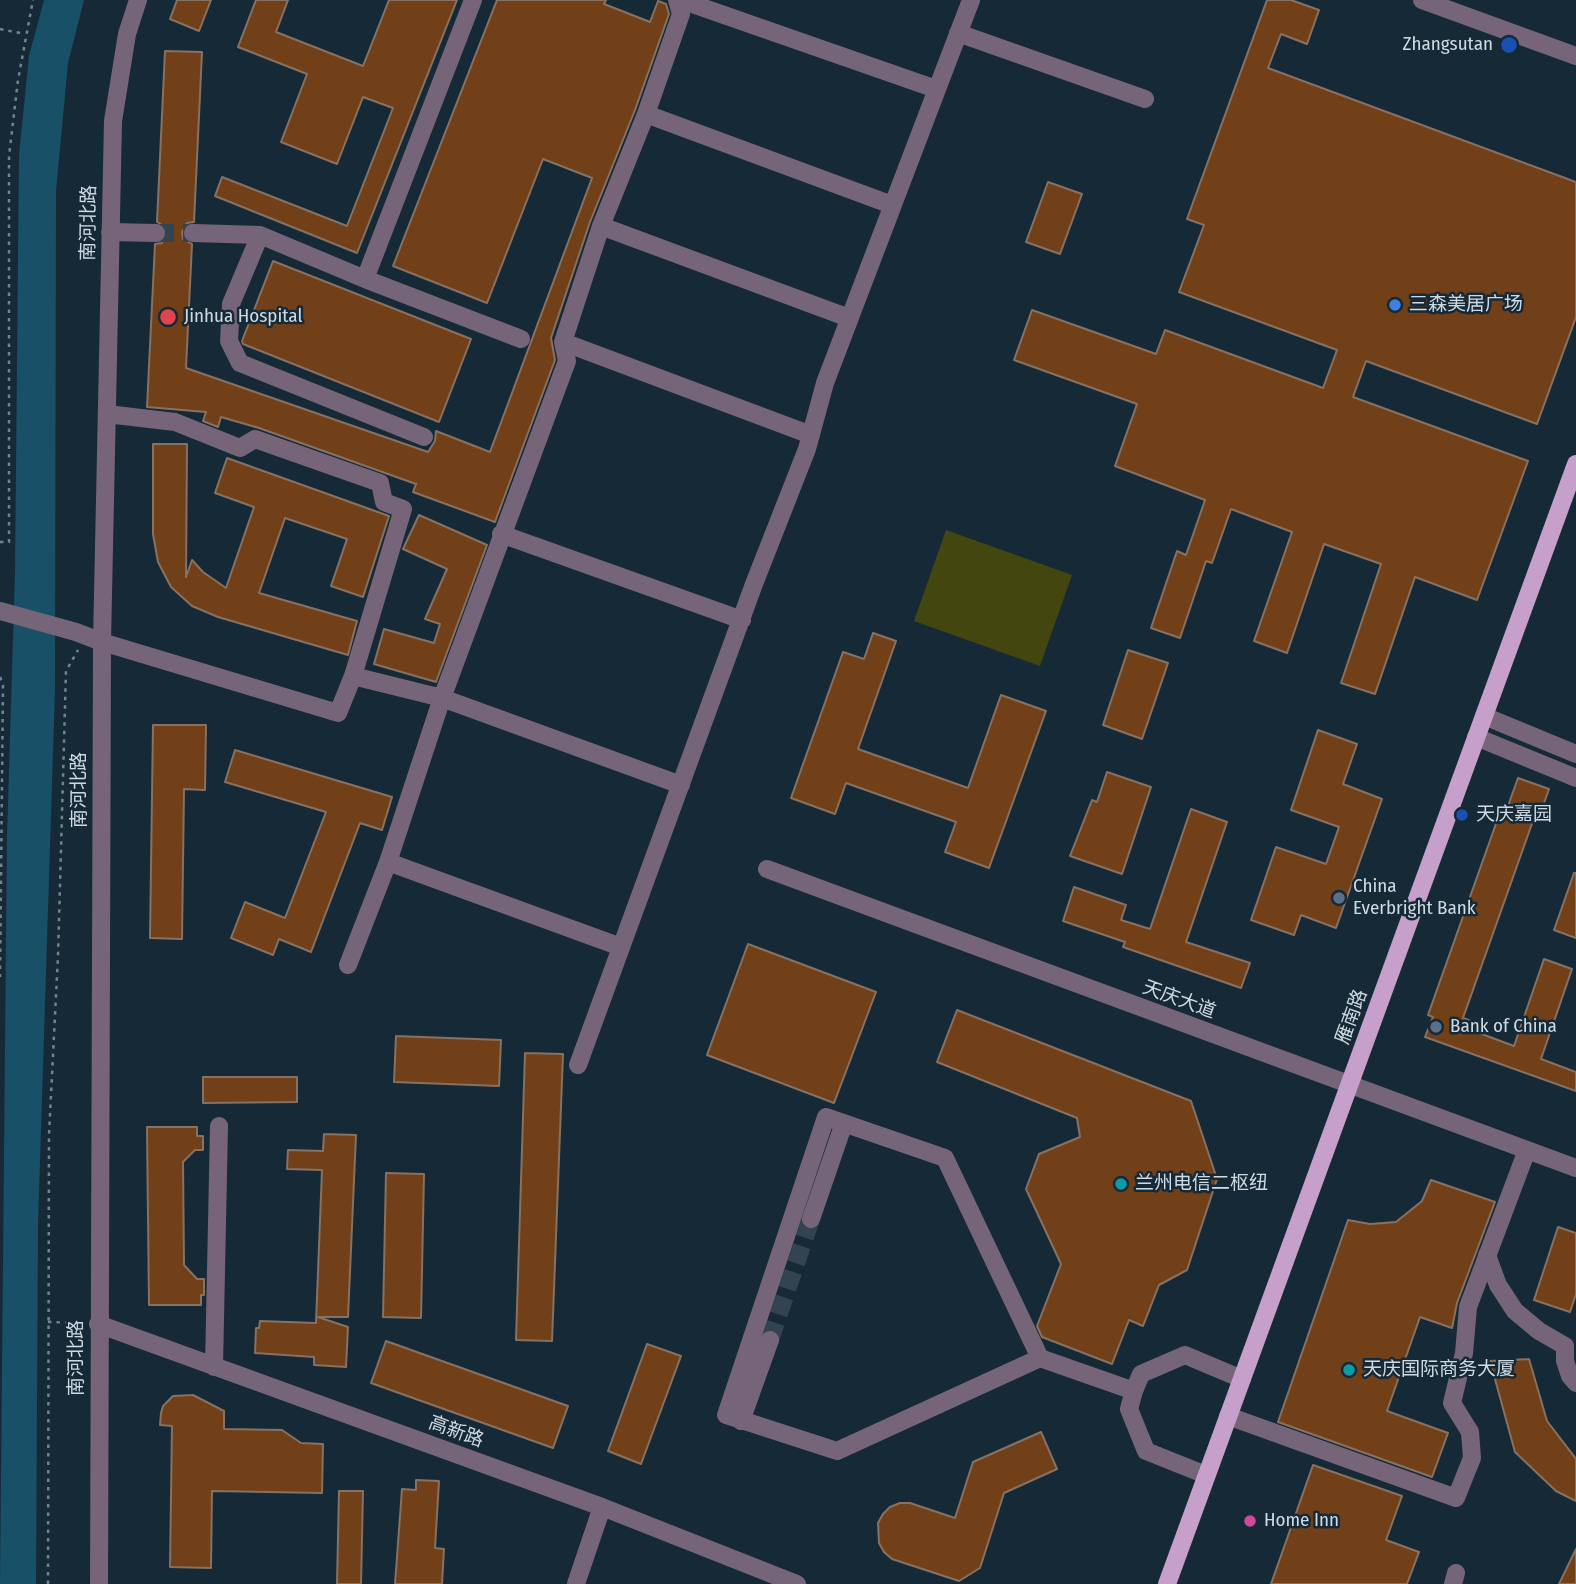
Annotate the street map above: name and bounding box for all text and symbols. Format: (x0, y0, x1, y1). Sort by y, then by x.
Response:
place label: Zhangsutan (1402, 34, 1493, 56)
marker: Zhangsutan (1499, 35, 1519, 55)
street label: 南河北路 (77, 185, 101, 261)
place label: 三森美居广场 (1409, 294, 1523, 316)
marker: 三森美居广场 (1387, 297, 1403, 313)
place label: Jinhua Hospital (184, 306, 302, 328)
marker: Jinhua Hospital (158, 307, 178, 327)
street label: 南河北路 (69, 752, 91, 828)
place label: 天庆嘉园 (1476, 804, 1552, 826)
marker: 天庆嘉园 (1454, 807, 1470, 823)
place label: China Everbright Bank (1353, 876, 1476, 920)
marker: China Everbright Bank (1331, 890, 1347, 906)
street label: 天庆大道 (1139, 976, 1219, 1024)
street label: 雁南路 (1332, 986, 1372, 1048)
place label: Bank of China (1450, 1016, 1557, 1038)
marker: Bank of China (1428, 1019, 1444, 1035)
place label: 兰州电信二枢纽 (1135, 1173, 1268, 1195)
marker: 兰州电信二枢纽 (1113, 1176, 1129, 1192)
street label: 南河北路 (66, 1320, 88, 1396)
place label: 天庆国际商务大厦 (1363, 1359, 1515, 1381)
marker: 天庆国际商务大厦 (1341, 1362, 1357, 1378)
street label: 高新路 (425, 1412, 487, 1452)
place label: Home Inn (1264, 1510, 1339, 1532)
marker: Home Inn (1242, 1513, 1258, 1529)

